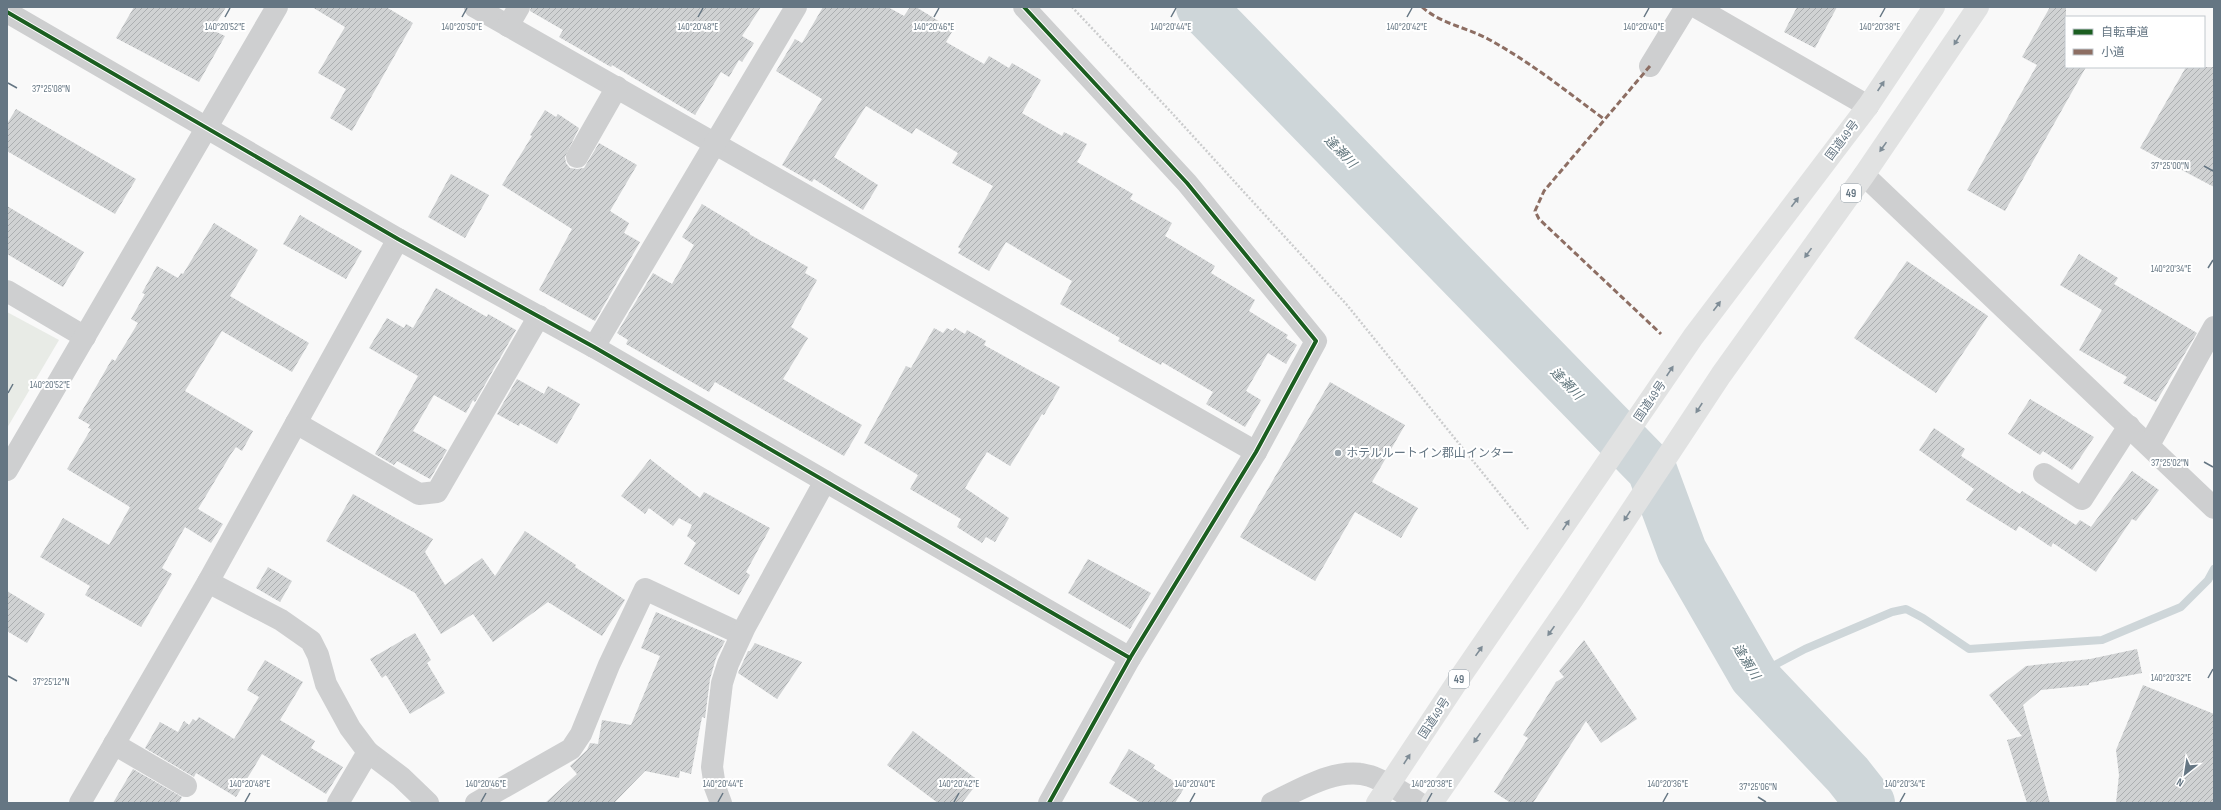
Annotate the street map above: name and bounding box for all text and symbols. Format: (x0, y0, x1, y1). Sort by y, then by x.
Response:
legend (2065, 16, 2205, 68)
text: 140°20'52"E (205, 21, 245, 33)
text: 140°20'50"E (442, 21, 482, 33)
text: 140°20'48"E (678, 21, 718, 33)
text: 140°20'46"E (914, 21, 954, 33)
text: 140°20'44"E (1151, 21, 1191, 33)
text: 140°20'42"E (1387, 21, 1427, 33)
text: 140°20'40"E (1624, 21, 1664, 33)
text: 140°20'38"E (1860, 21, 1900, 33)
text: 自転車道 (2101, 25, 2149, 40)
one-way arrow (1953, 35, 1961, 45)
text: 小道 (2101, 45, 2125, 60)
one-way arrow (1877, 81, 1884, 92)
text: 37°25'08"N (32, 83, 70, 95)
street label: 国道49号 (1822, 117, 1862, 163)
water label: 逢瀬川 (1321, 132, 1361, 173)
one-way arrow (1879, 142, 1887, 152)
text: 37°25'00"N (2151, 160, 2189, 172)
road number: 49 (1841, 184, 1861, 202)
one-way arrow (1791, 197, 1799, 207)
one-way arrow (1804, 248, 1812, 258)
text: 140°20'34"E (2151, 263, 2191, 275)
one-way arrow (1712, 300, 1721, 311)
water label: 逢瀬川 (1547, 364, 1587, 405)
one-way arrow (1666, 366, 1674, 376)
street label: 国道49号 (1631, 378, 1670, 425)
text: 140°20'52"E (30, 379, 70, 391)
one-way arrow (1695, 403, 1703, 413)
place label: ホテルルートイン郡山インター (1346, 446, 1514, 461)
marker: ホテルルートイン郡山インター (1333, 448, 1343, 458)
text: 37°25'02"N (2151, 457, 2189, 469)
one-way arrow (1623, 511, 1631, 521)
one-way arrow (1562, 520, 1570, 530)
one-way arrow (1547, 625, 1554, 637)
water label: 逢瀬川 (1729, 641, 1764, 684)
one-way arrow (1475, 646, 1483, 656)
road number: 49 (1449, 670, 1469, 688)
text: 140°20'32"E (2151, 672, 2191, 684)
text: 37°25'12"N (33, 676, 70, 688)
street label: 国道49号 (1416, 695, 1453, 742)
one-way arrow (1473, 733, 1481, 743)
one-way arrow (1403, 754, 1411, 764)
north arrow (2165, 754, 2205, 794)
text: N (2174, 775, 2186, 789)
text: 140°20'48"E (230, 778, 270, 790)
text: 140°20'46"E (466, 778, 506, 790)
text: 140°20'44"E (703, 778, 743, 790)
text: 140°20'42"E (939, 778, 979, 790)
text: 140°20'40"E (1175, 778, 1215, 790)
text: 140°20'38"E (1412, 778, 1452, 790)
text: 140°20'36"E (1648, 778, 1688, 790)
text: 140°20'34"E (1885, 778, 1925, 790)
text: 37°25'06"N (1739, 781, 1777, 793)

